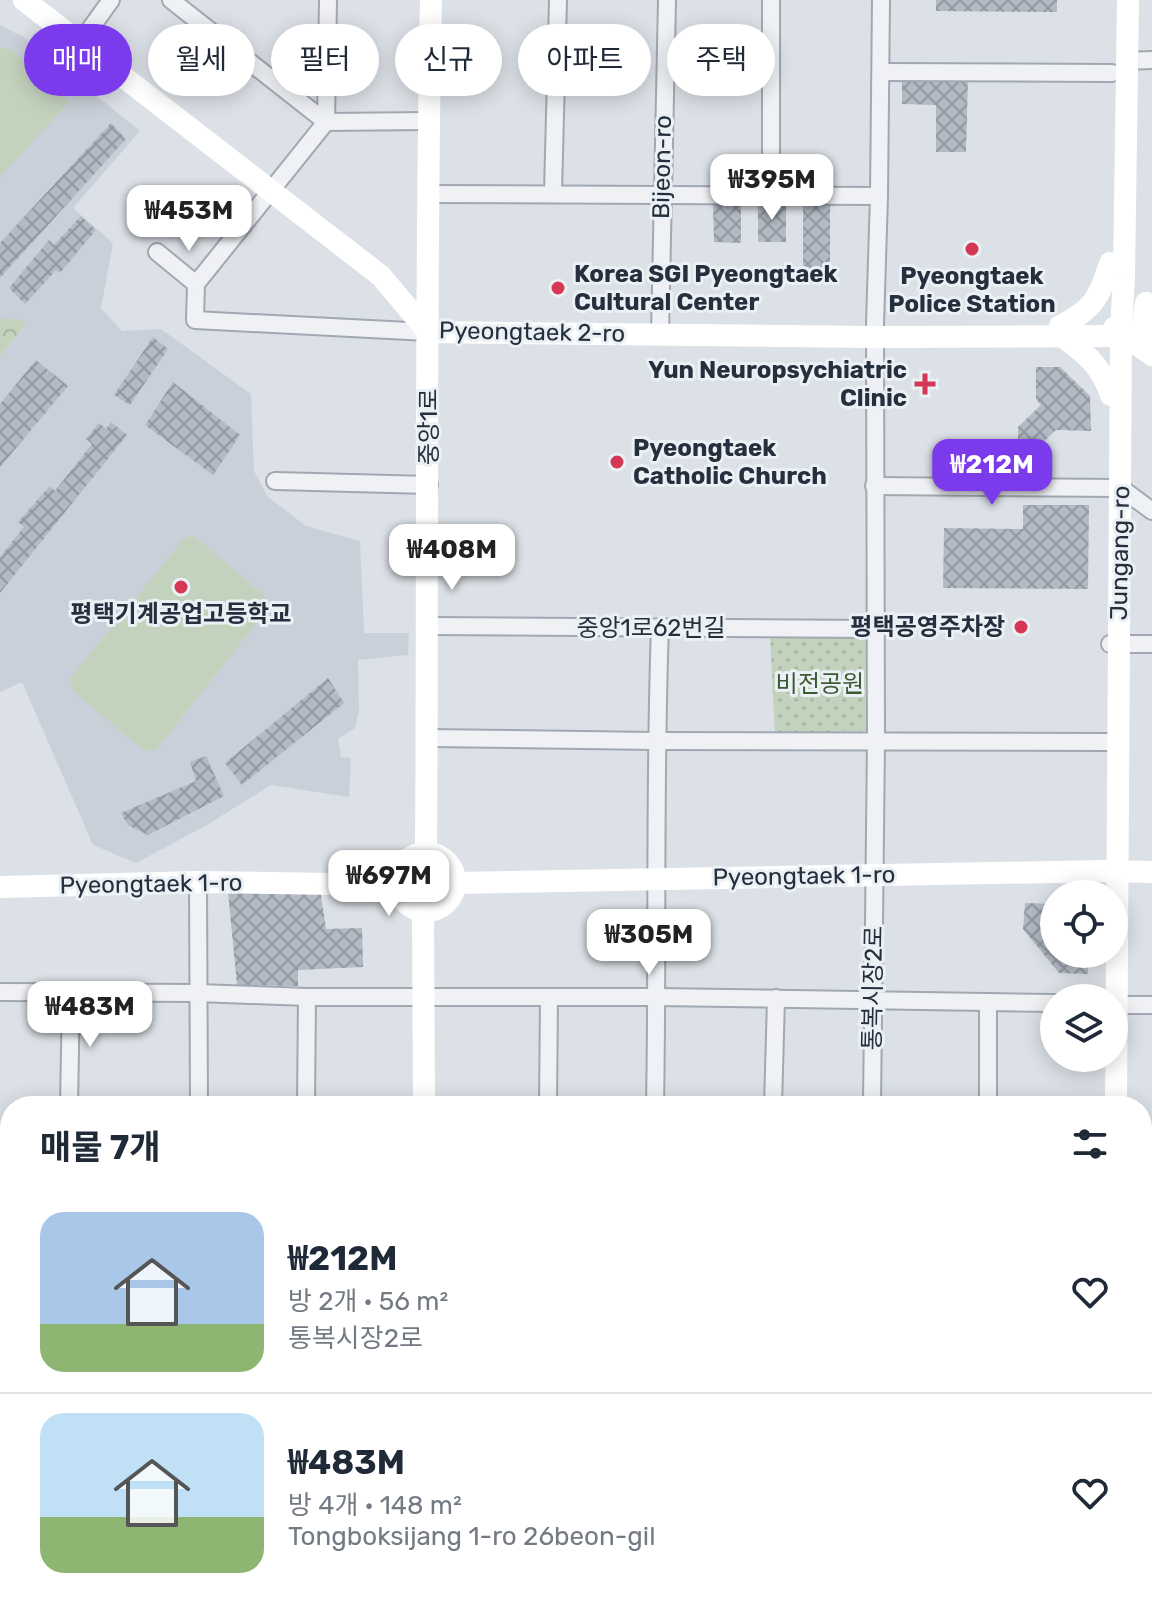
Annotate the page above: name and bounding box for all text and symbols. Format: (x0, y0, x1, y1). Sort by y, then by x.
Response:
chip: 매매 (24, 24, 132, 96)
chip: 월세 (148, 24, 255, 96)
chip: 필터 (271, 24, 379, 96)
chip: 신규 (395, 24, 502, 96)
chip: 아파트 (518, 24, 651, 96)
chip: 주택 (667, 24, 775, 96)
street label: Bijeon-ro (647, 115, 677, 219)
pin: ₩395M (716, 154, 828, 222)
text: ₩395M (728, 164, 816, 195)
pin: ₩453M (133, 185, 245, 253)
text: ₩453M (145, 195, 233, 226)
marker: Pyeongtaek Police Station (963, 240, 981, 258)
place label: Korea SGI Pyeongtaek Cultural Center (574, 260, 838, 316)
place label: Pyeongtaek Police Station (888, 262, 1056, 318)
marker: Korea SGI Pyeongtaek Cultural Center (549, 279, 567, 297)
street label: Pyeongtaek 2-ro (439, 316, 625, 348)
place label: Yun Neuropsychiatric Clinic (648, 356, 907, 412)
marker: Yun Neuropsychiatric Clinic (914, 373, 936, 395)
street label: 중앙1로 (415, 389, 443, 465)
place label: Pyeongtaek Catholic Church (633, 434, 827, 490)
pin: ₩212M (936, 439, 1048, 507)
text: ₩212M (950, 449, 1034, 480)
marker: Pyeongtaek Catholic Church (608, 453, 626, 471)
street label: Jungang-ro (1105, 485, 1135, 621)
pin: ₩408M (396, 524, 508, 592)
text: ₩408M (407, 534, 497, 565)
marker: 평택기계공업고등학교 (172, 578, 190, 596)
place label: 평택기계공업고등학교 (71, 600, 291, 628)
place label: 평택공영주차장 (850, 613, 1005, 641)
street label: 중앙1로62번길 (576, 614, 726, 642)
marker: 평택공영주차장 (1012, 618, 1030, 636)
park label: 비전공원 (776, 670, 864, 698)
pin: ₩697M (333, 850, 445, 918)
text: ₩697M (346, 860, 432, 891)
street label: Pyeongtaek 1-ro (712, 860, 896, 892)
street label: Pyeongtaek 1-ro (59, 868, 243, 900)
map controls (1040, 880, 1128, 1072)
button: locate (1040, 880, 1128, 968)
pin: ₩305M (593, 909, 705, 977)
text: ₩305M (605, 919, 693, 950)
street label: 통복시장2로 (858, 926, 888, 1050)
pin: ₩483M (34, 981, 146, 1049)
button: layers (1040, 984, 1128, 1072)
text: ₩483M (45, 991, 135, 1022)
icon: filters (1068, 1122, 1112, 1166)
text: 매물 7개 (40, 1127, 161, 1168)
text: ₩212M (288, 1238, 397, 1279)
icon: home (104, 1244, 200, 1340)
icon: heart (1068, 1270, 1112, 1314)
text: 방 2개 · 56 m² (288, 1286, 448, 1317)
text: 통복시장2로 (288, 1323, 423, 1354)
text: ₩483M (288, 1442, 405, 1483)
icon: home (104, 1445, 200, 1541)
icon: heart (1068, 1471, 1112, 1515)
text: 방 4개 · 148 m² (288, 1490, 462, 1521)
text: Tongboksijang 1-ro 26beon-gil (288, 1521, 655, 1552)

